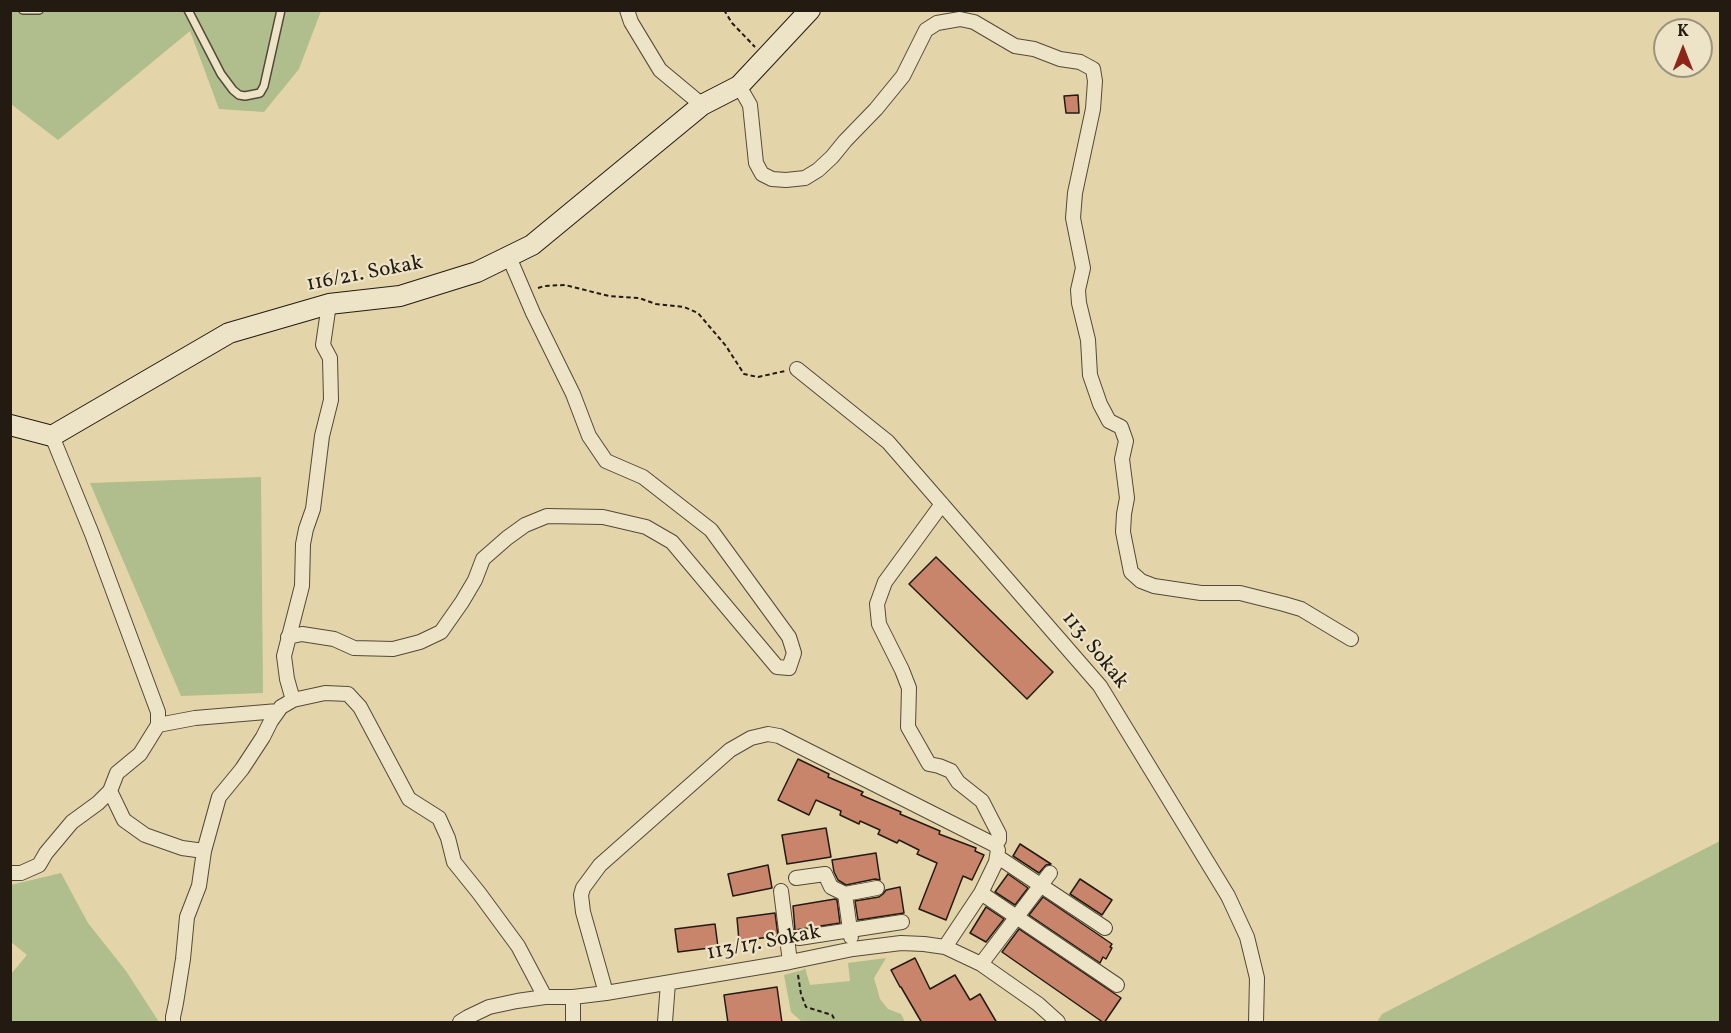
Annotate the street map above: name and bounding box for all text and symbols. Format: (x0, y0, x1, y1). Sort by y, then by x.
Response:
north arrow (1653, 18, 1713, 78)
text: K (1677, 21, 1689, 43)
street label: 116/21. Sokak (305, 251, 425, 299)
street label: 113. Sokak (1055, 607, 1133, 695)
street label: 113/17. Sokak (705, 921, 823, 967)

